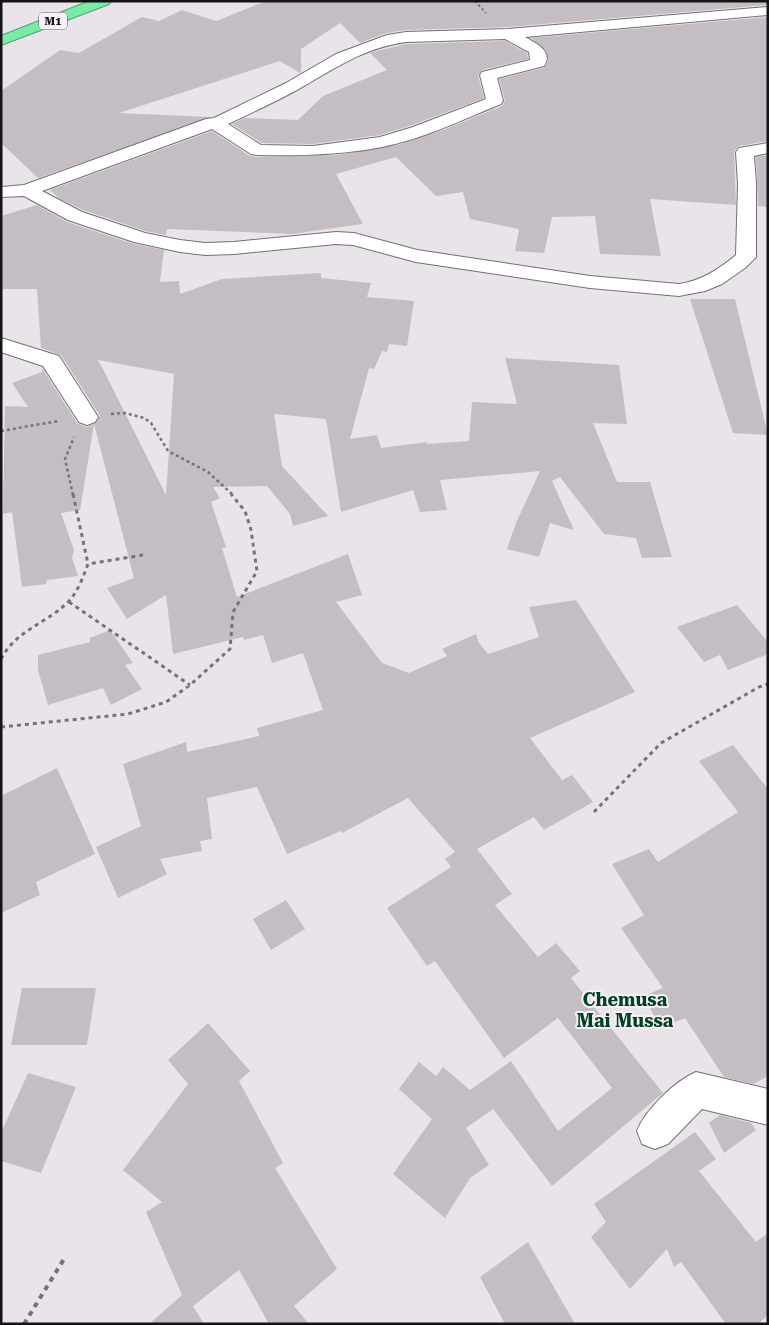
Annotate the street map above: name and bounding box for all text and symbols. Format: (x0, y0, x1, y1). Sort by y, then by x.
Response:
road number: M1 (39, 12, 67, 30)
district label: Chemusa Mai Mussa (577, 989, 674, 1031)

